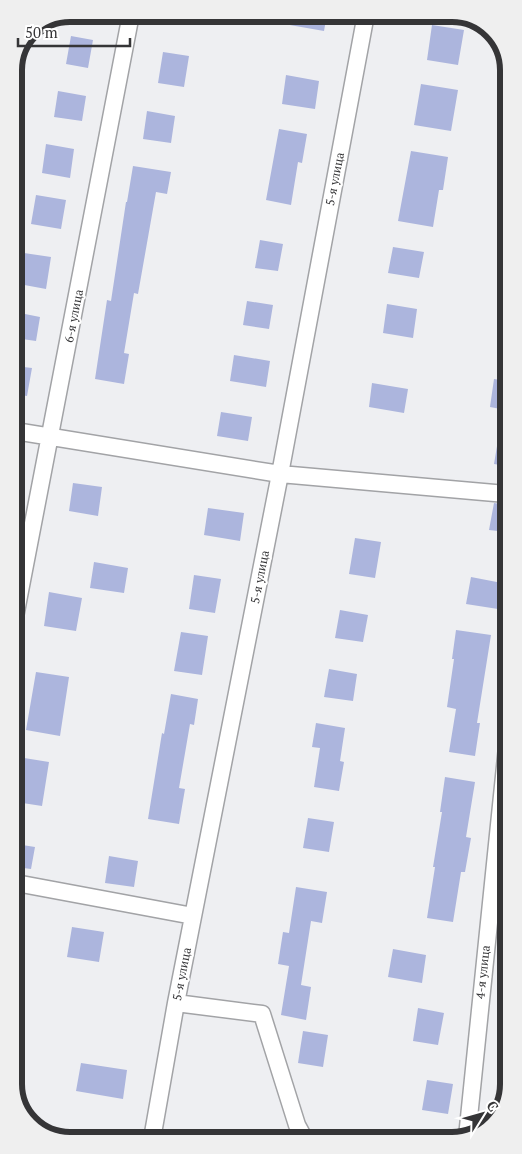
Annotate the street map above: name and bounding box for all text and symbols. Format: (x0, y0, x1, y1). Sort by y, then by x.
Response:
scale bar (18, 15, 130, 47)
text: 50 m (25, 22, 58, 42)
street label: 5-я улица (322, 151, 347, 207)
street label: 6-я улица (61, 288, 86, 344)
street label: 5-я улица (247, 549, 272, 605)
street label: 4-я улица (472, 944, 493, 1000)
street label: 5-я улица (169, 946, 194, 1002)
north arrow (457, 1089, 507, 1139)
text: С (482, 1097, 503, 1115)

